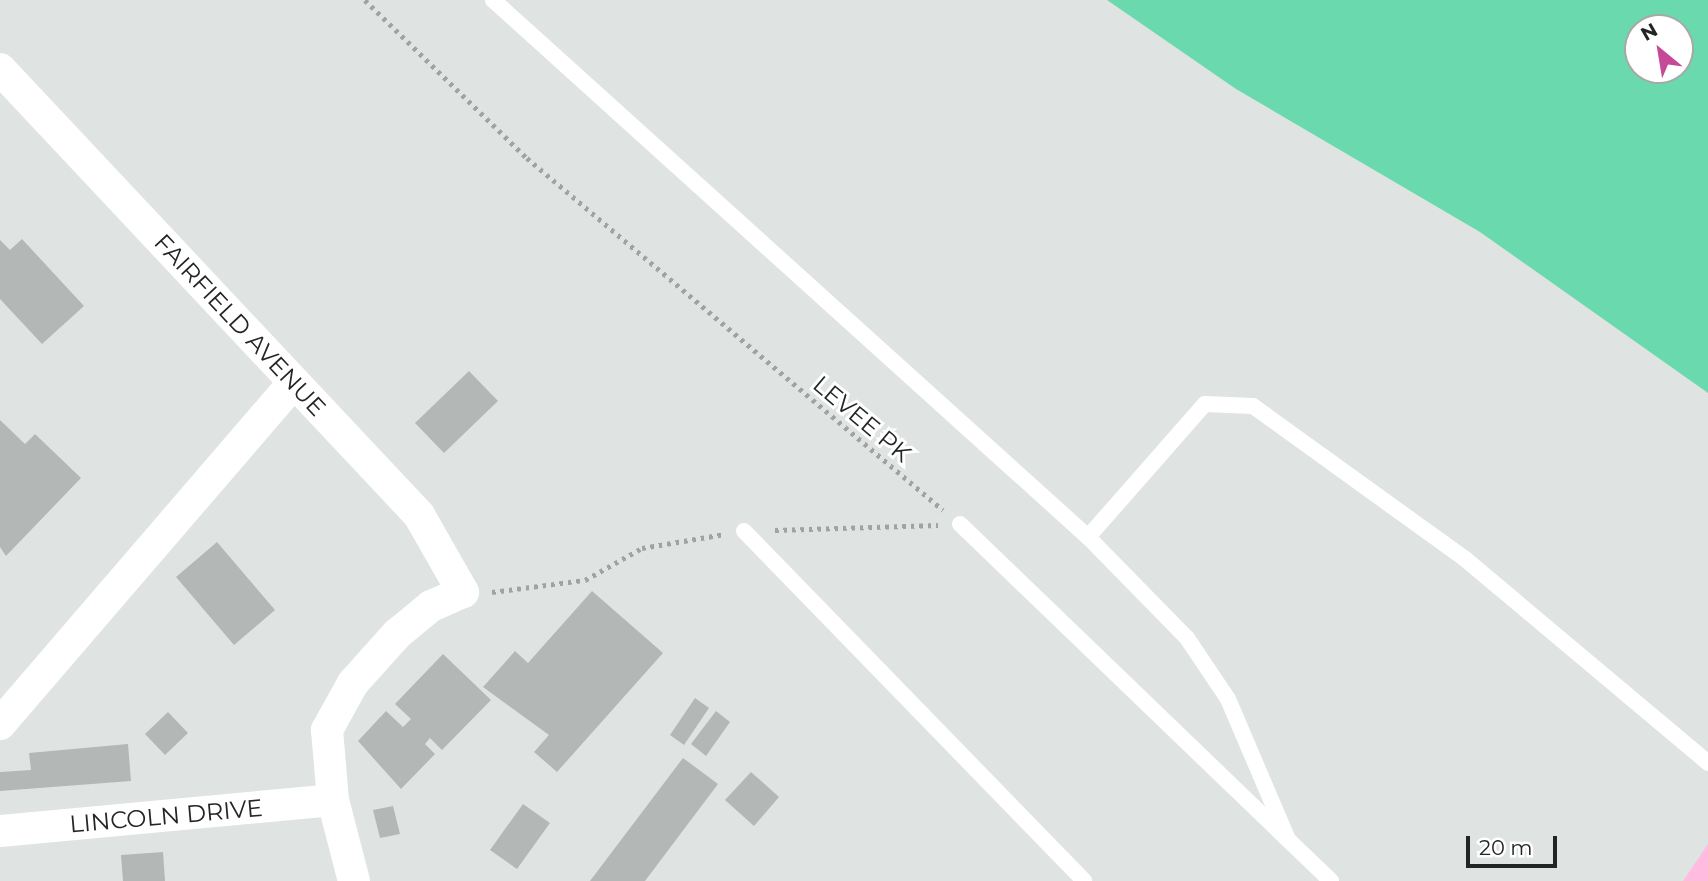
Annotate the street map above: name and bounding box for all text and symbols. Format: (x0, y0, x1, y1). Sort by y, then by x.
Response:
north arrow (1624, 14, 1694, 84)
text: N (1637, 18, 1662, 46)
street label: FAIRFIELD AVENUE (148, 228, 332, 422)
street label: LEVEE PK (807, 370, 917, 468)
street label: LINCOLN DRIVE (68, 793, 264, 839)
scale bar (1470, 822, 1561, 866)
text: 20 m (1479, 835, 1533, 860)

